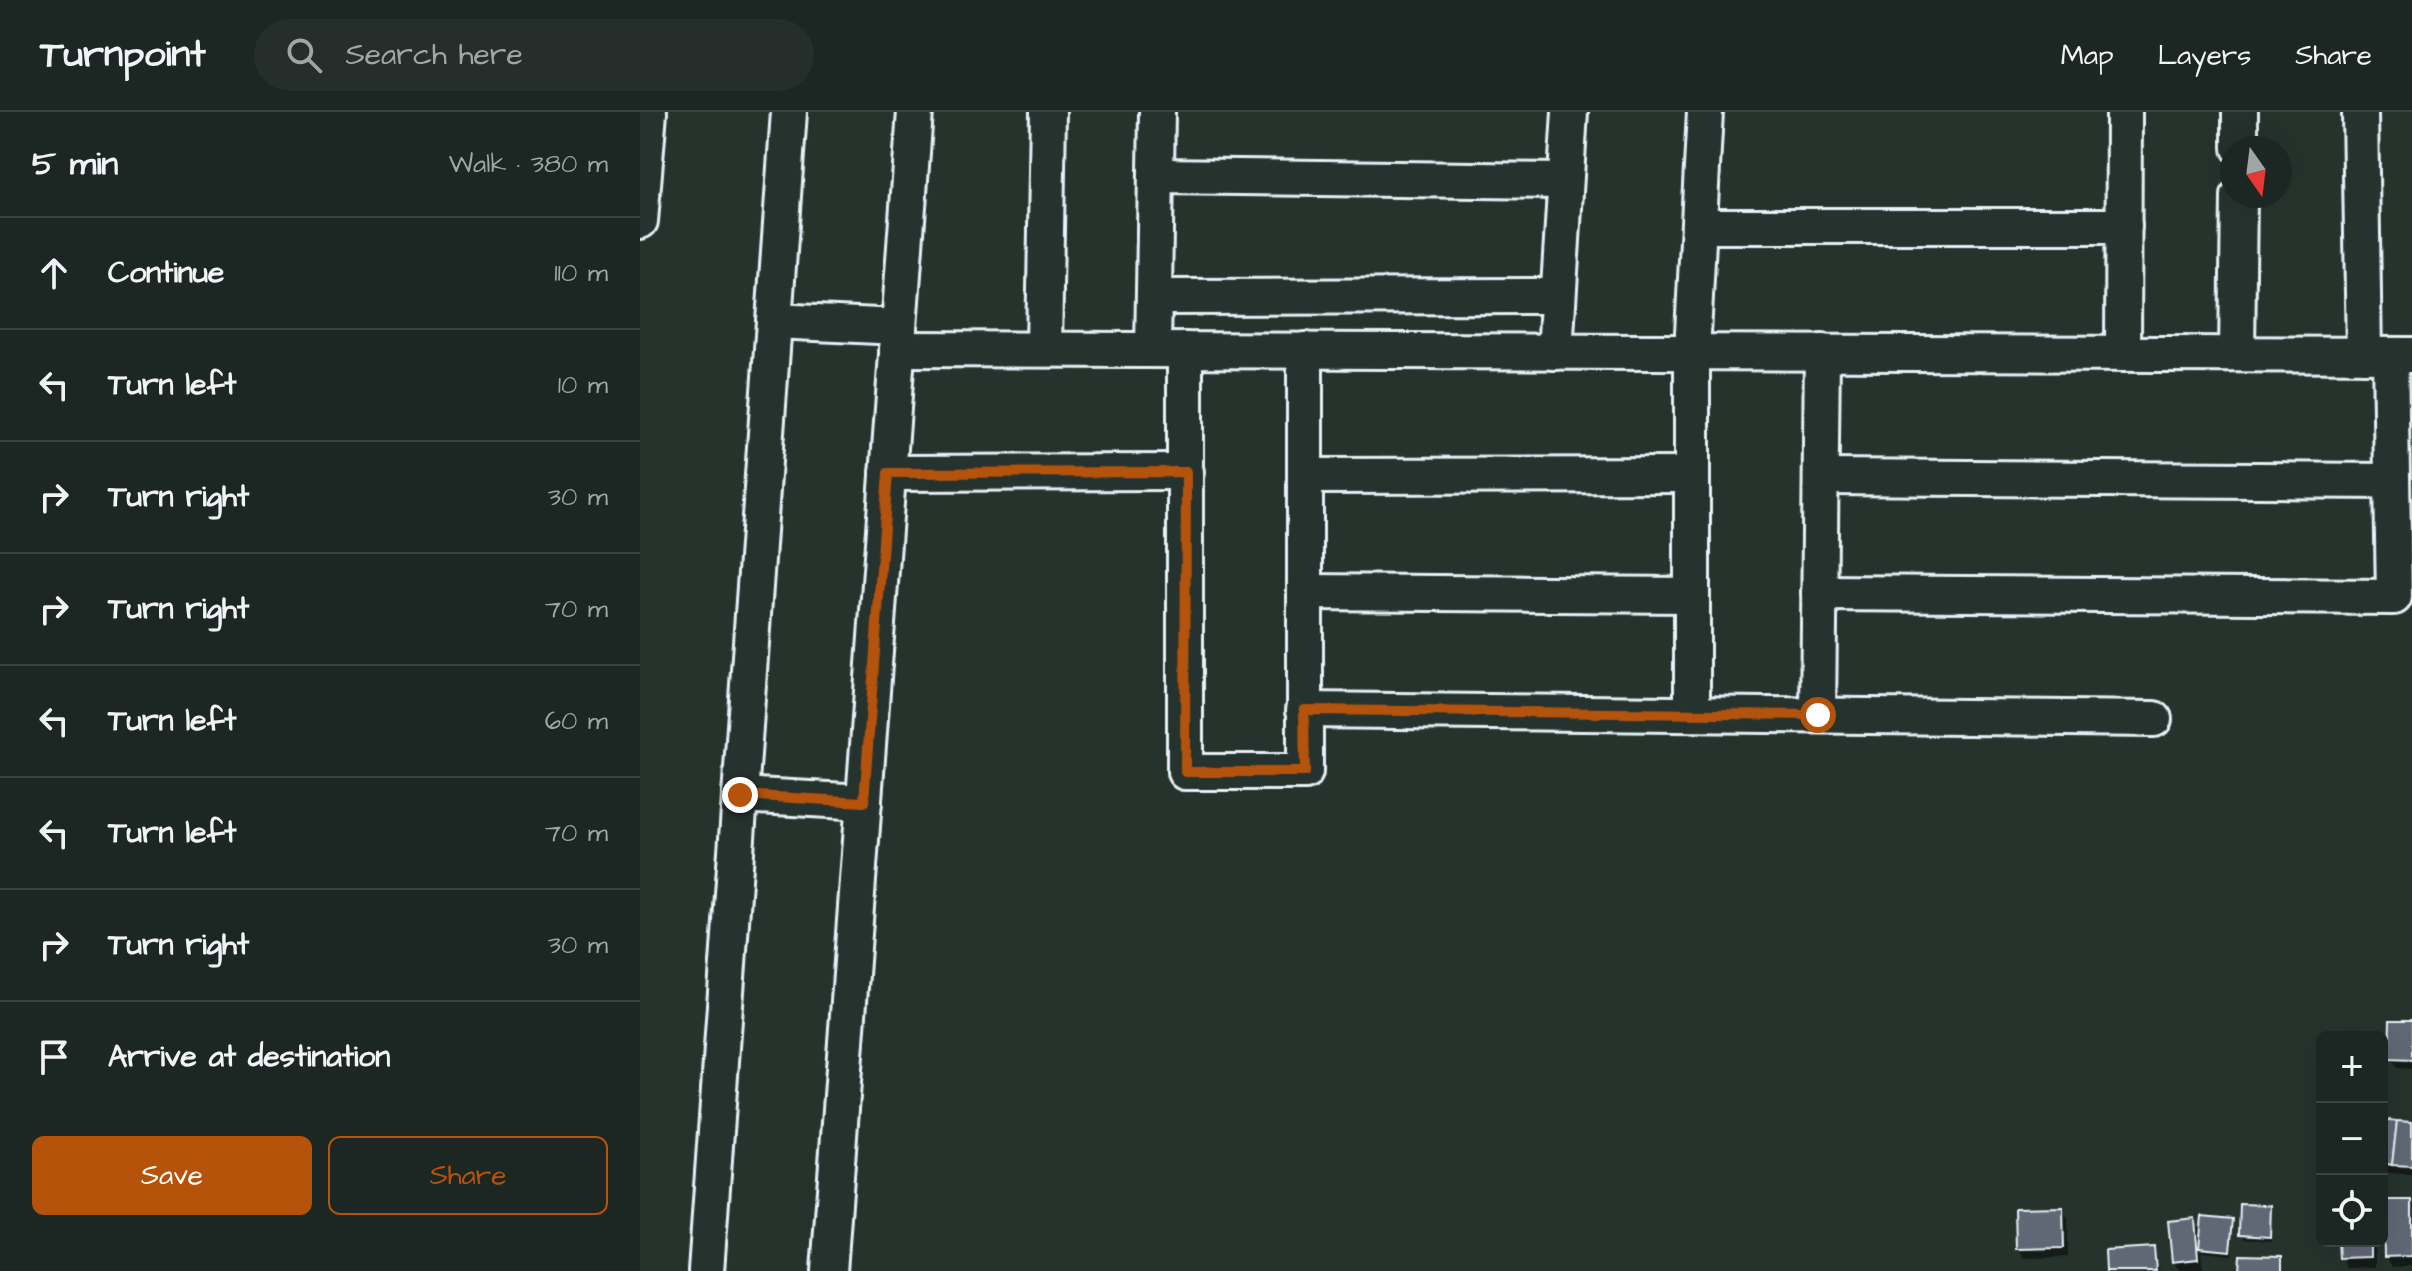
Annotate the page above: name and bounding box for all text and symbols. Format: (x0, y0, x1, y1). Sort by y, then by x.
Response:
search box (254, 19, 814, 91)
text: Turnpoint (40, 29, 206, 81)
icon: search (282, 33, 326, 77)
text: Search here (346, 34, 523, 76)
text: Map (2061, 36, 2114, 75)
text: Layers (2158, 36, 2251, 75)
text: Share (2295, 36, 2372, 75)
north arrow (2220, 136, 2292, 208)
text: 5 min (32, 140, 118, 188)
text: Walk · 380 m (449, 146, 608, 182)
icon: ahead (32, 251, 76, 295)
text: Continue (108, 252, 224, 294)
text: 110 m (554, 255, 608, 291)
icon: left (32, 363, 76, 407)
text: Turn left (108, 364, 236, 406)
text: 10 m (558, 367, 608, 403)
icon: right (32, 475, 76, 519)
text: Turn right (108, 476, 249, 518)
text: 30 m (548, 479, 608, 515)
icon: right (32, 587, 76, 631)
text: Turn right (108, 588, 249, 630)
text: 70 m (545, 591, 608, 627)
route start (1800, 697, 1836, 733)
icon: left (32, 699, 76, 743)
text: Turn left (108, 700, 236, 742)
text: 60 m (545, 703, 608, 739)
route end (722, 777, 758, 813)
icon: left (32, 811, 76, 855)
text: Turn left (108, 812, 236, 854)
text: 70 m (545, 815, 608, 851)
icon: right (32, 923, 76, 967)
text: Turn right (108, 924, 249, 966)
text: 30 m (548, 927, 608, 963)
map controls (2316, 1031, 2388, 1247)
button: + (2316, 1031, 2388, 1103)
icon: arrive (32, 1035, 76, 1079)
text: Arrive at destination (108, 1036, 390, 1078)
button: − (2316, 1103, 2388, 1175)
button: Save (32, 1136, 312, 1215)
button: Share (328, 1136, 608, 1215)
button: locate (2316, 1175, 2388, 1247)

